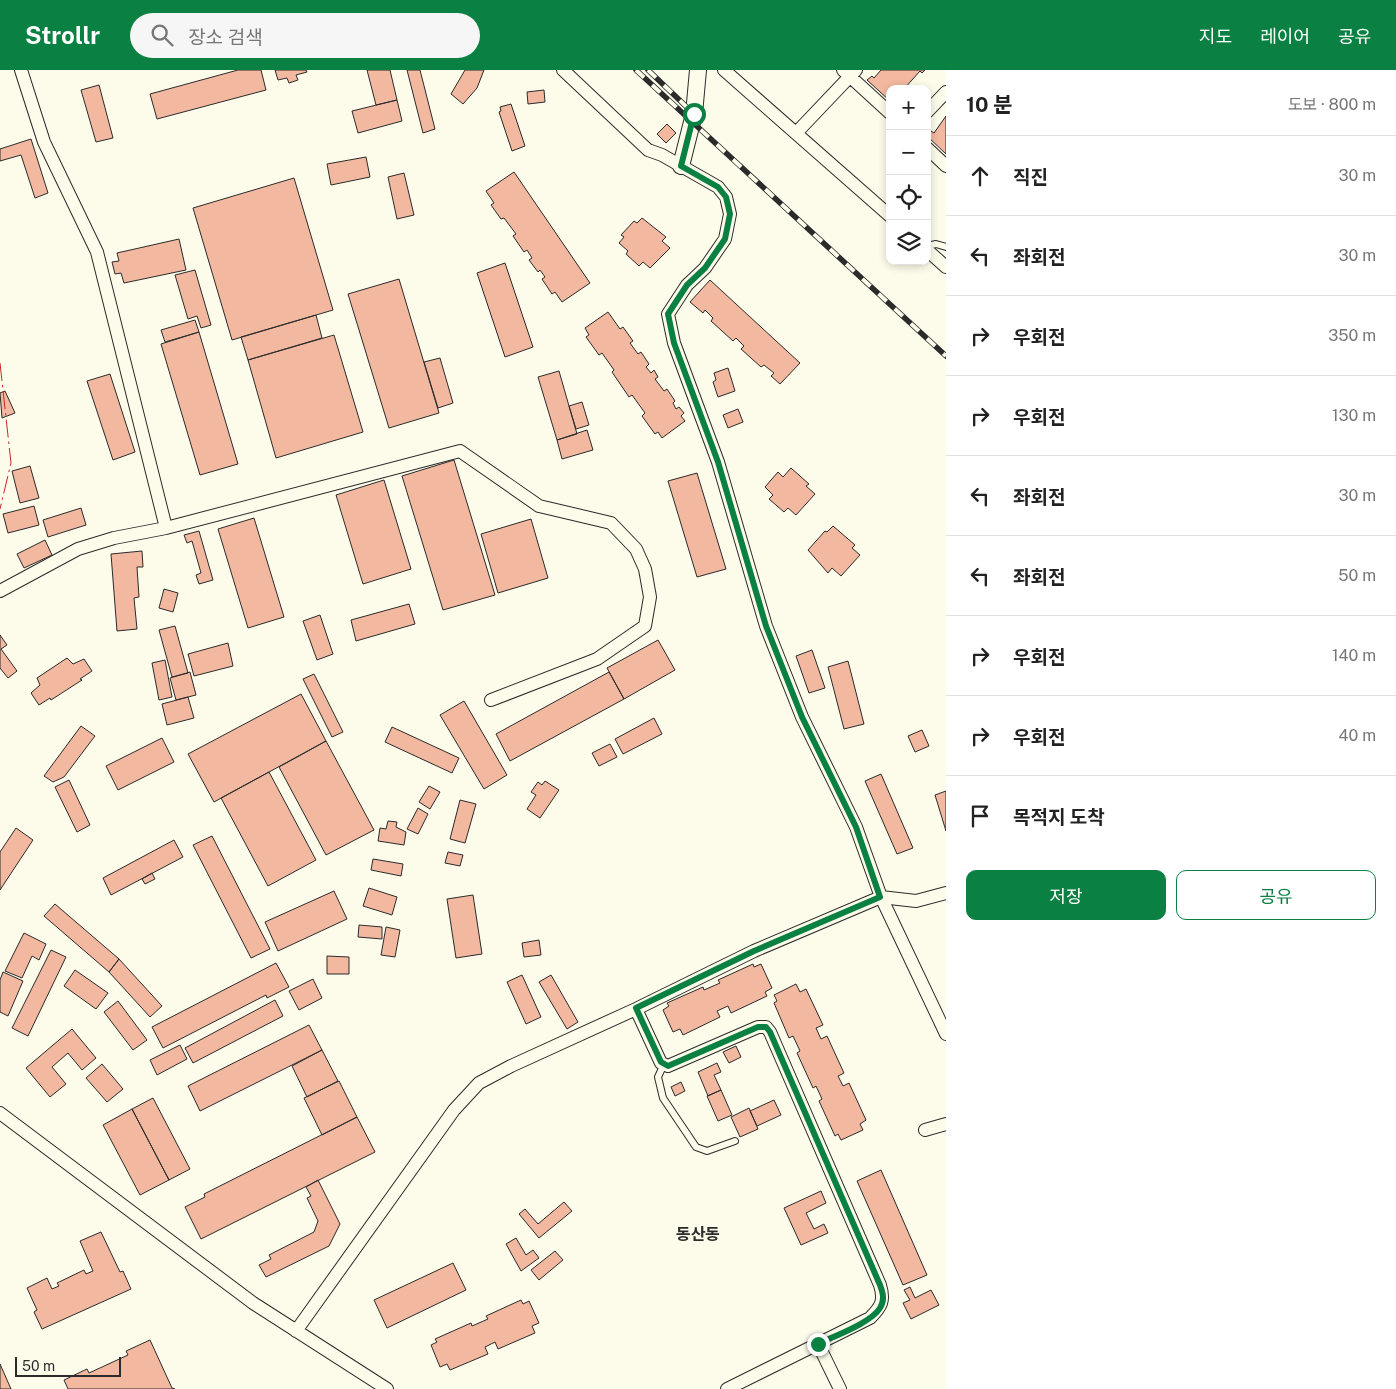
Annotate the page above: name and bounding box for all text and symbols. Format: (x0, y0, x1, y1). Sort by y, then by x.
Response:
search box (130, 13, 480, 58)
text: Strollr (25, 21, 100, 49)
icon: search (148, 21, 176, 49)
text: 장소 검색 (188, 26, 263, 48)
text: 지도 (1199, 26, 1232, 47)
text: 레이어 (1260, 26, 1310, 47)
text: 공유 (1338, 26, 1371, 47)
map controls (886, 85, 931, 265)
button: + (886, 85, 931, 130)
text: 10 분 (966, 92, 1013, 117)
text: 도보 · 800 m (1288, 95, 1376, 114)
route start (683, 103, 706, 126)
button: − (886, 130, 931, 175)
icon: ahead (966, 162, 994, 190)
text: 직진 (1013, 166, 1048, 188)
text: 30 m (1339, 166, 1376, 185)
button: locate (886, 175, 931, 220)
button: layers (886, 220, 931, 265)
icon: left (966, 242, 994, 270)
text: 좌회전 (1013, 246, 1065, 268)
text: 30 m (1339, 246, 1376, 265)
icon: right (966, 322, 994, 350)
text: 우회전 (1013, 326, 1065, 348)
text: 350 m (1328, 326, 1376, 345)
icon: right (966, 402, 994, 430)
text: 우회전 (1013, 406, 1065, 428)
text: 130 m (1332, 406, 1376, 425)
icon: left (966, 482, 994, 510)
text: 좌회전 (1013, 486, 1065, 508)
text: 30 m (1339, 486, 1376, 505)
icon: left (966, 562, 994, 590)
text: 좌회전 (1013, 566, 1065, 588)
text: 50 m (1338, 566, 1376, 585)
icon: right (966, 642, 994, 670)
text: 우회전 (1013, 646, 1065, 668)
text: 140 m (1332, 646, 1376, 665)
icon: right (966, 722, 994, 750)
text: 우회전 (1013, 726, 1065, 748)
text: 40 m (1338, 726, 1376, 745)
icon: arrive (966, 802, 994, 830)
text: 목적지 도착 (1013, 806, 1105, 828)
button: 저장 (966, 870, 1166, 920)
button: 공유 (1176, 870, 1376, 920)
district label: 동산동 (676, 1225, 720, 1244)
route end (807, 1333, 830, 1356)
scale bar (15, 1354, 121, 1377)
text: 50 m (22, 1358, 55, 1374)

